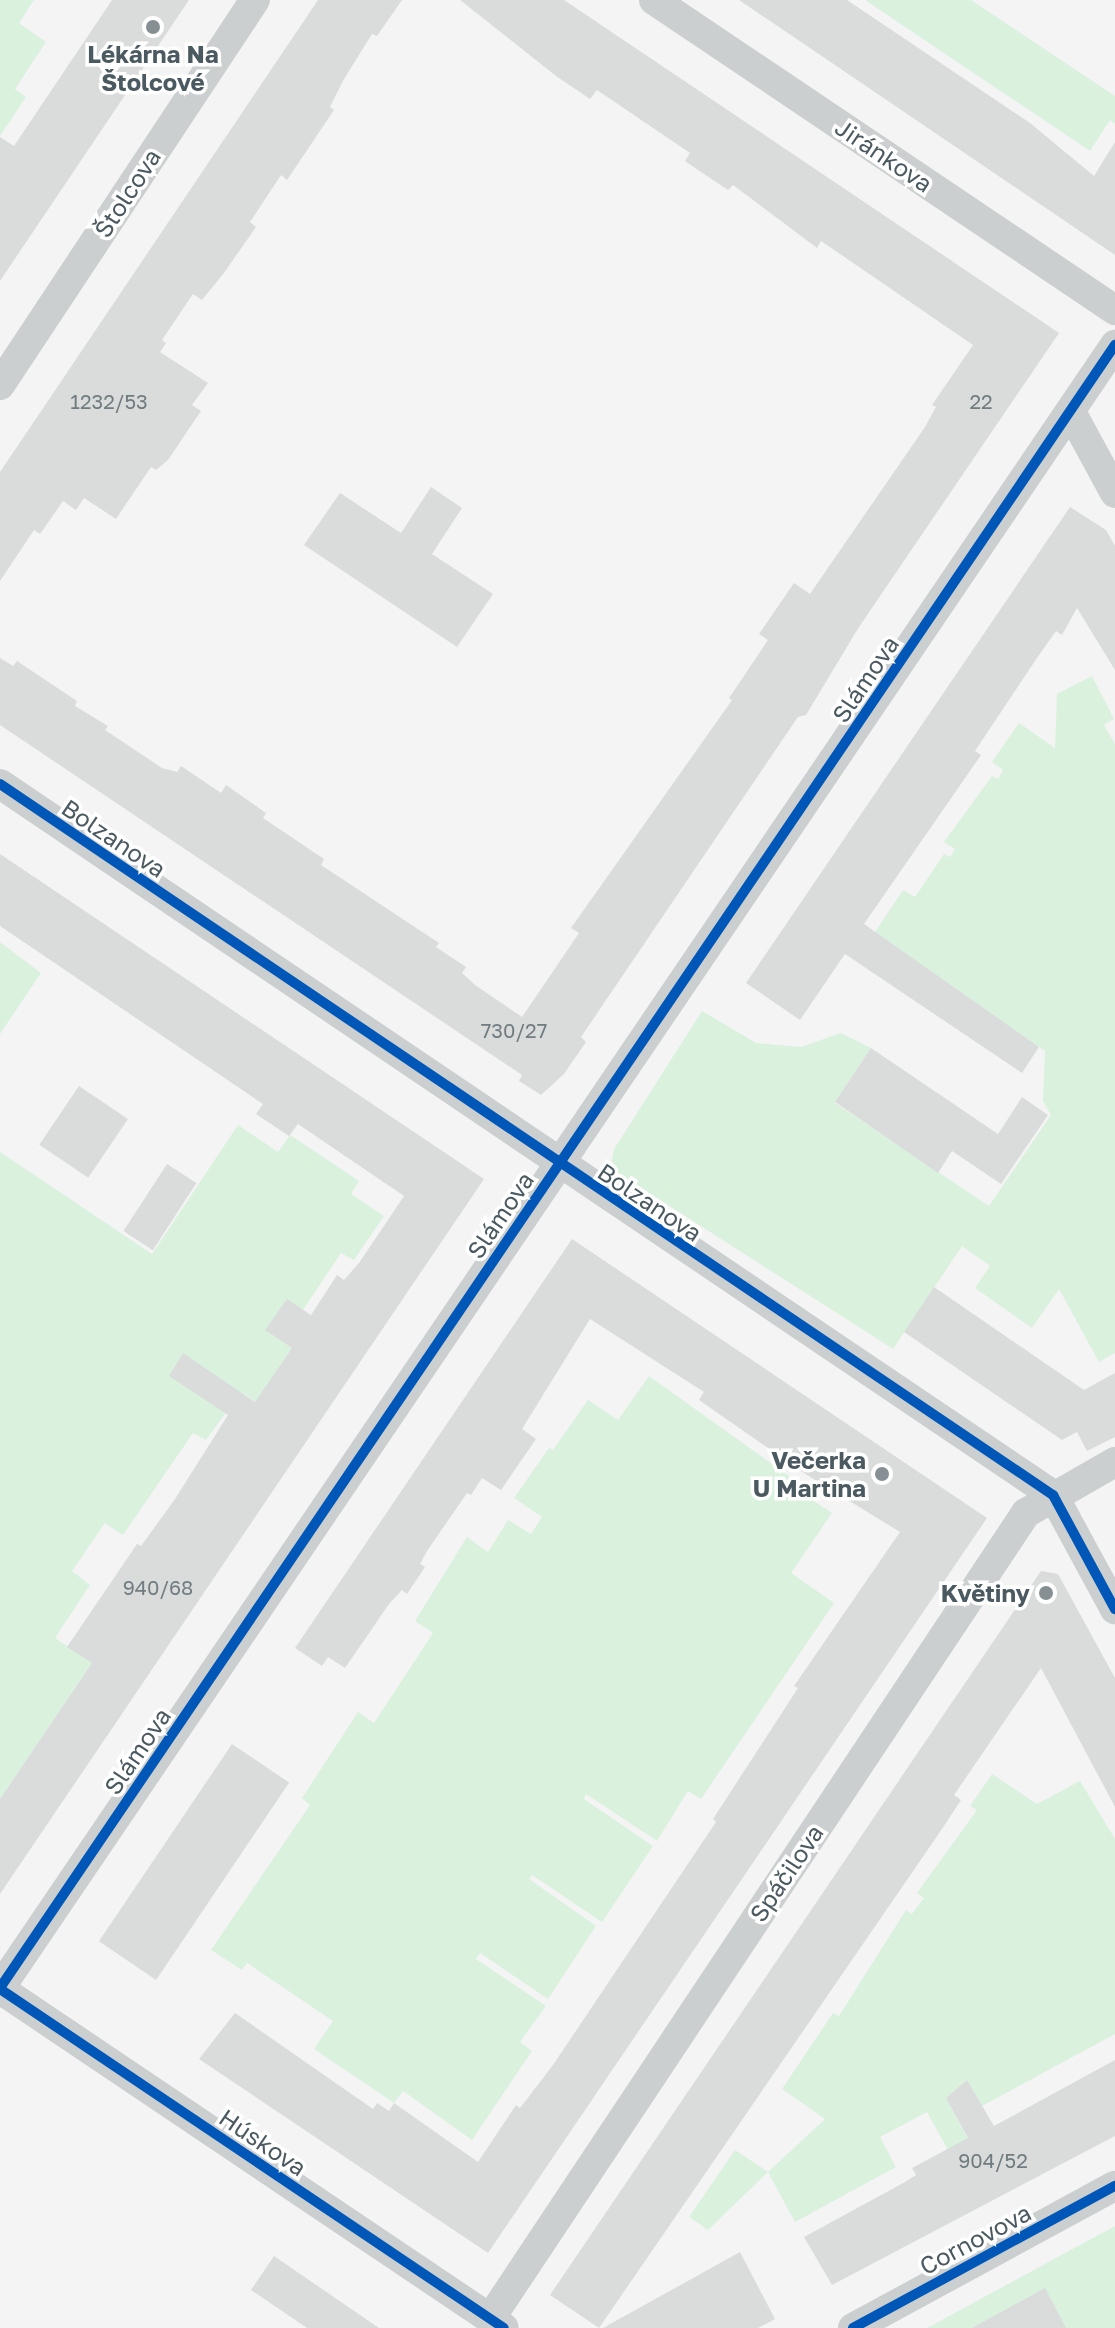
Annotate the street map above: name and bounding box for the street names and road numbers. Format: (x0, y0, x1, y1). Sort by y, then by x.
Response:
street label: Jiránkova (830, 112, 938, 198)
street label: Štolcova (88, 143, 166, 243)
street label: Slámova (826, 630, 904, 728)
street label: Bolzanova (57, 793, 171, 883)
street label: Bolzanova (593, 1157, 707, 1247)
street label: Slámova (461, 1166, 539, 1264)
street label: Slámova (98, 1702, 176, 1800)
street label: Spáčilova (743, 1819, 829, 1927)
street label: Húskova (214, 2102, 312, 2182)
street label: Cornovova (914, 2198, 1036, 2280)

